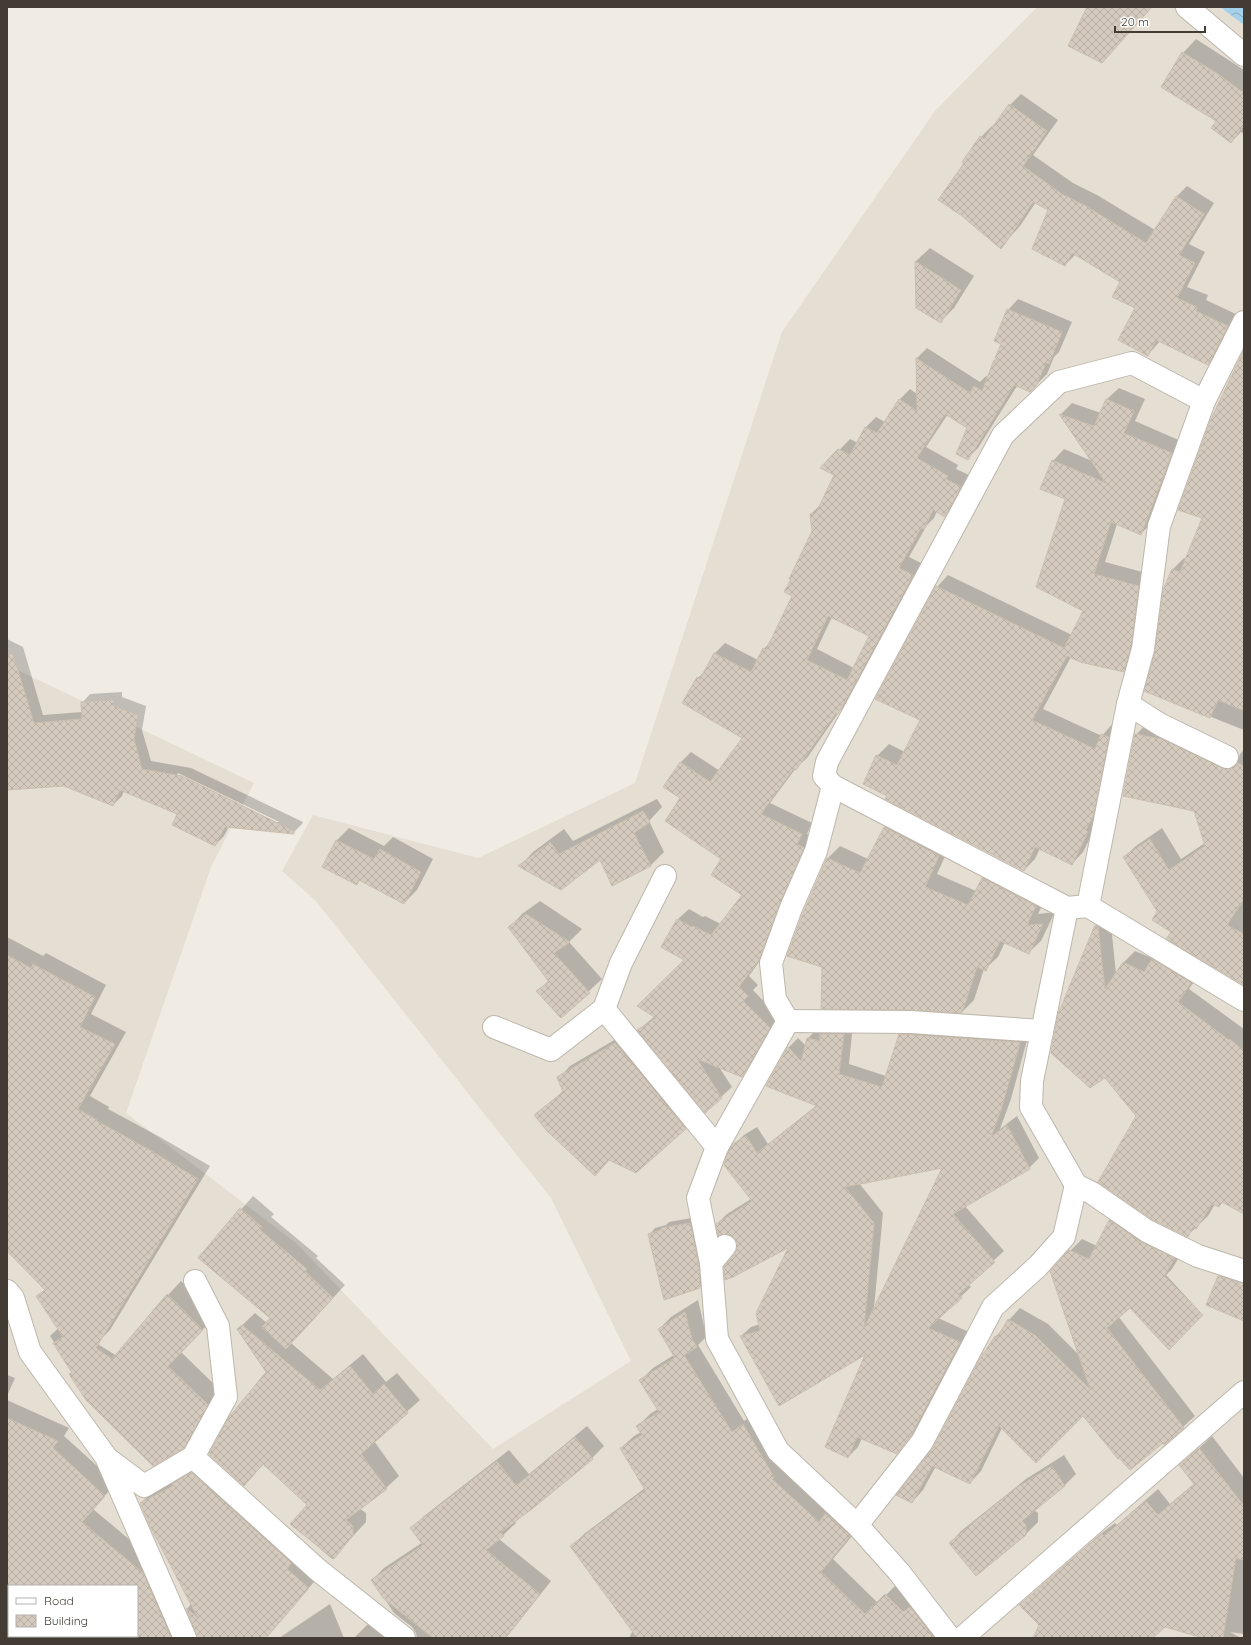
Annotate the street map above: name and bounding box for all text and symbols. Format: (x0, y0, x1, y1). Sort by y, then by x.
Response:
scale bar (1115, 8, 1205, 34)
text: 20 m (1121, 14, 1149, 29)
legend (8, 1585, 138, 1637)
text: Road (44, 1593, 74, 1608)
text: Building (44, 1613, 88, 1628)

